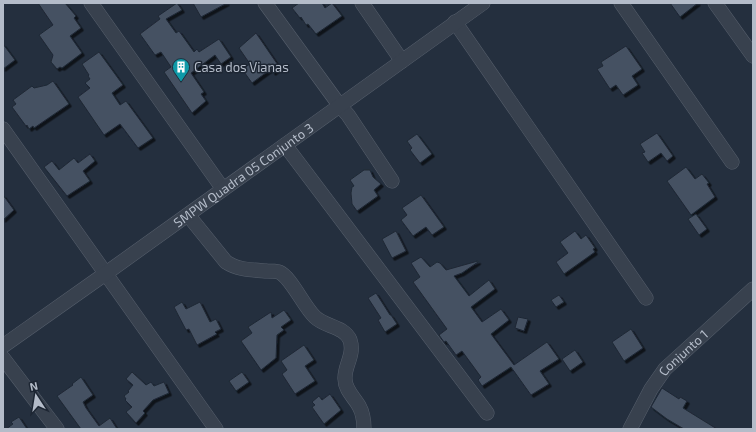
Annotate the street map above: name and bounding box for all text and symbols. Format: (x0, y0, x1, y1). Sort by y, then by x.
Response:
building icon: Casa dos Vianas (171, 57, 191, 82)
place label: Casa dos Vianas (194, 59, 289, 75)
street label: SMPW Quadra 05 Conjunto 3 (170, 119, 316, 230)
street label: Conjunto 1 (655, 326, 711, 379)
north arrow (16, 376, 56, 416)
text: N (29, 379, 39, 393)

